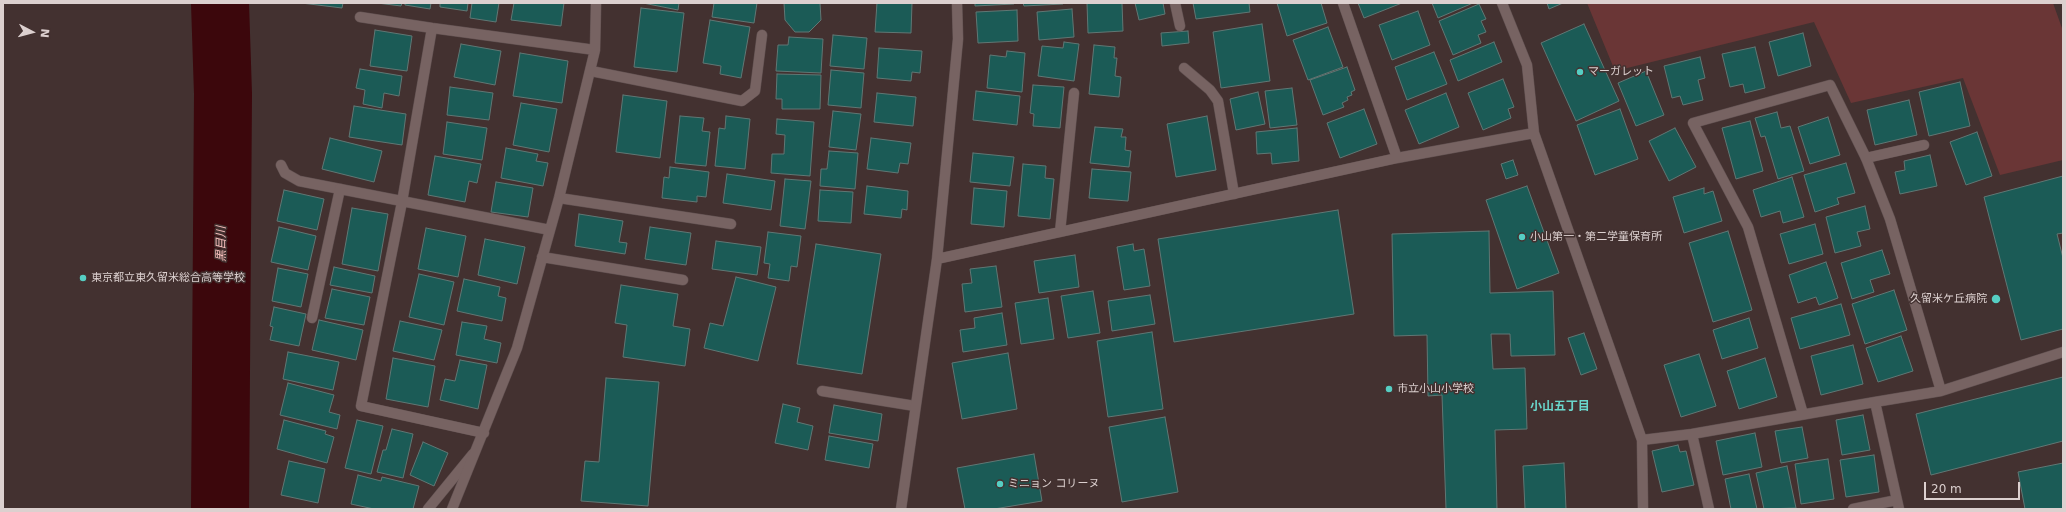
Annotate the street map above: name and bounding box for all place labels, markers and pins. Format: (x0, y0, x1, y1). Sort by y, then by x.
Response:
place label: マーガレット (1588, 65, 1654, 79)
marker: マーガレット (1575, 67, 1585, 77)
place label: 小山第一・第二学童保育所 (1530, 230, 1662, 244)
marker: 小山第一・第二学童保育所 (1517, 232, 1527, 242)
place label: 東京都立東久留米総合高等学校 (91, 271, 245, 285)
marker: 東京都立東久留米総合高等学校 (78, 273, 88, 283)
place label: 久留米ケ丘病院 (1910, 292, 1987, 306)
marker: 久留米ケ丘病院 (1990, 293, 2002, 305)
place label: 市立小山小学校 (1397, 382, 1474, 396)
marker: 市立小山小学校 (1384, 384, 1394, 394)
place label: ミニョン コリーヌ (1008, 477, 1099, 491)
marker: ミニョン コリーヌ (995, 479, 1005, 489)

